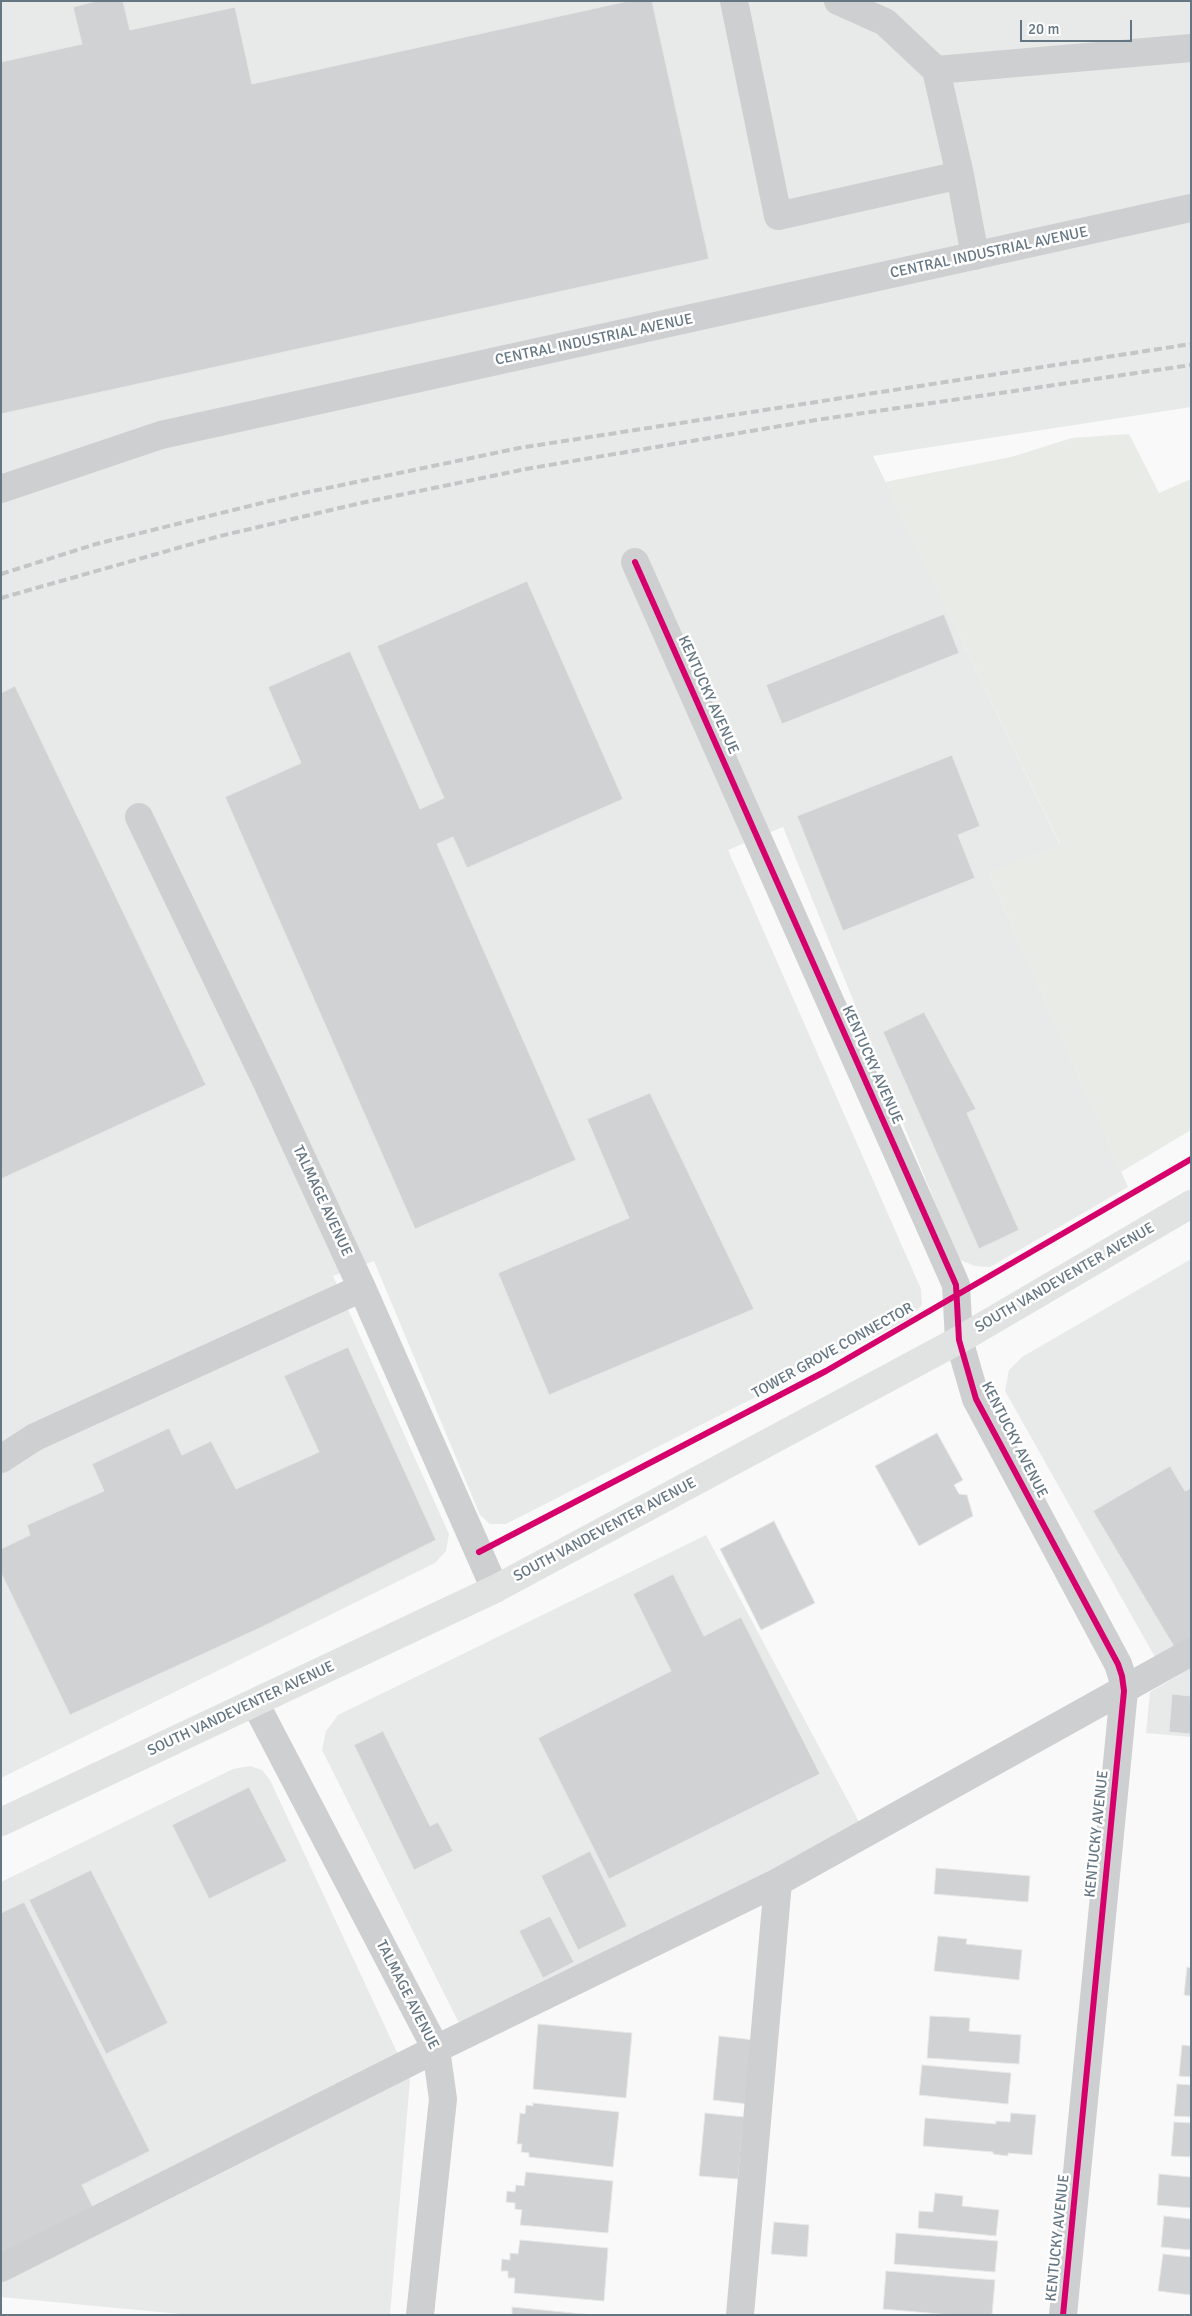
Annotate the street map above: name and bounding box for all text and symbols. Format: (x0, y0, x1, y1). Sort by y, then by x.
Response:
scale bar (1022, 10, 1134, 42)
text: 20 m (1028, 20, 1059, 38)
street label: CENTRAL INDUSTRIAL AVENUE (888, 223, 1090, 283)
street label: CENTRAL INDUSTRIAL AVENUE (493, 310, 695, 370)
street label: KENTUCKY AVENUE (674, 633, 742, 757)
street label: KENTUCKY AVENUE (838, 1003, 906, 1127)
street label: TALMAGE AVENUE (288, 1143, 356, 1259)
street label: SOUTH VANDEVENTER AVENUE (972, 1219, 1158, 1337)
street label: TOWER GROVE CONNECTOR (749, 1299, 917, 1403)
street label: KENTUCKY AVENUE (977, 1379, 1051, 1501)
street label: SOUTH VANDEVENTER AVENUE (511, 1474, 699, 1586)
street label: SOUTH VANDEVENTER AVENUE (145, 1658, 337, 1760)
street label: KENTUCKY AVENUE (1081, 1769, 1113, 1899)
street label: TALMAGE AVENUE (372, 1937, 442, 2053)
street label: KENTUCKY AVENUE (1042, 2173, 1074, 2303)

